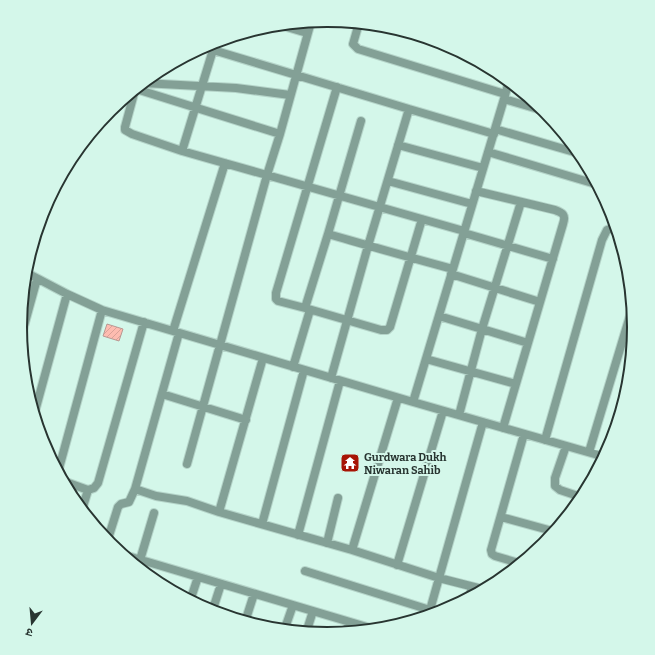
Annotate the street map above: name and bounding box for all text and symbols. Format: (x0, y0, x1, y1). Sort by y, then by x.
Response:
place label: Gurdwara Dukh Niwaran Sahib (364, 451, 446, 477)
temple icon: Gurdwara Dukh Niwaran Sahib (339, 452, 361, 474)
north arrow (12, 603, 52, 643)
text: उ (24, 625, 34, 639)

